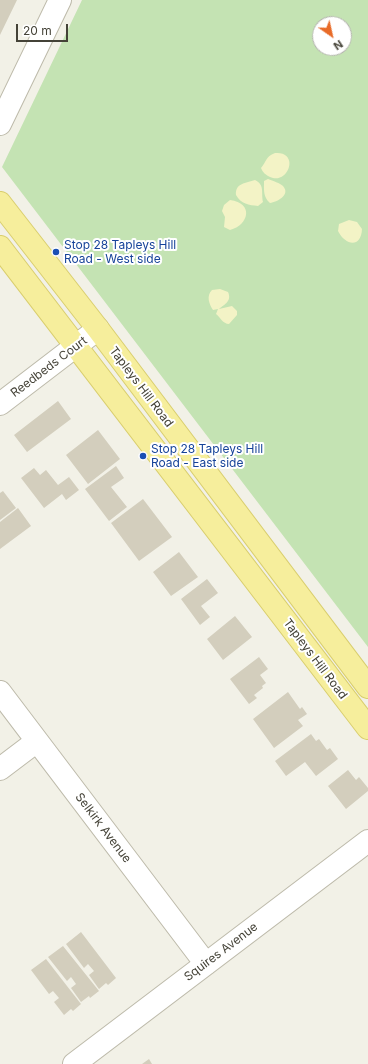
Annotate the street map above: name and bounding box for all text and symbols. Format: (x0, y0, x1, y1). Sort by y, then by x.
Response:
scale bar (18, 16, 70, 42)
north arrow (312, 16, 352, 56)
text: 20 m (23, 23, 52, 38)
text: N (331, 37, 346, 53)
place label: Stop 28 Tapleys Hill Road - West side (64, 238, 176, 266)
marker: Stop 28 Tapleys Hill Road - West side (51, 247, 61, 257)
street label: Reedbeds Court (8, 334, 90, 400)
street label: Tapleys Hill Road (106, 344, 176, 430)
place label: Stop 28 Tapleys Hill Road - East side (151, 442, 263, 470)
marker: Stop 28 Tapleys Hill Road - East side (138, 451, 148, 461)
street label: Tapleys Hill Road (280, 616, 350, 702)
street label: Selkirk Avenue (72, 790, 134, 866)
street label: Squires Avenue (181, 920, 261, 984)

